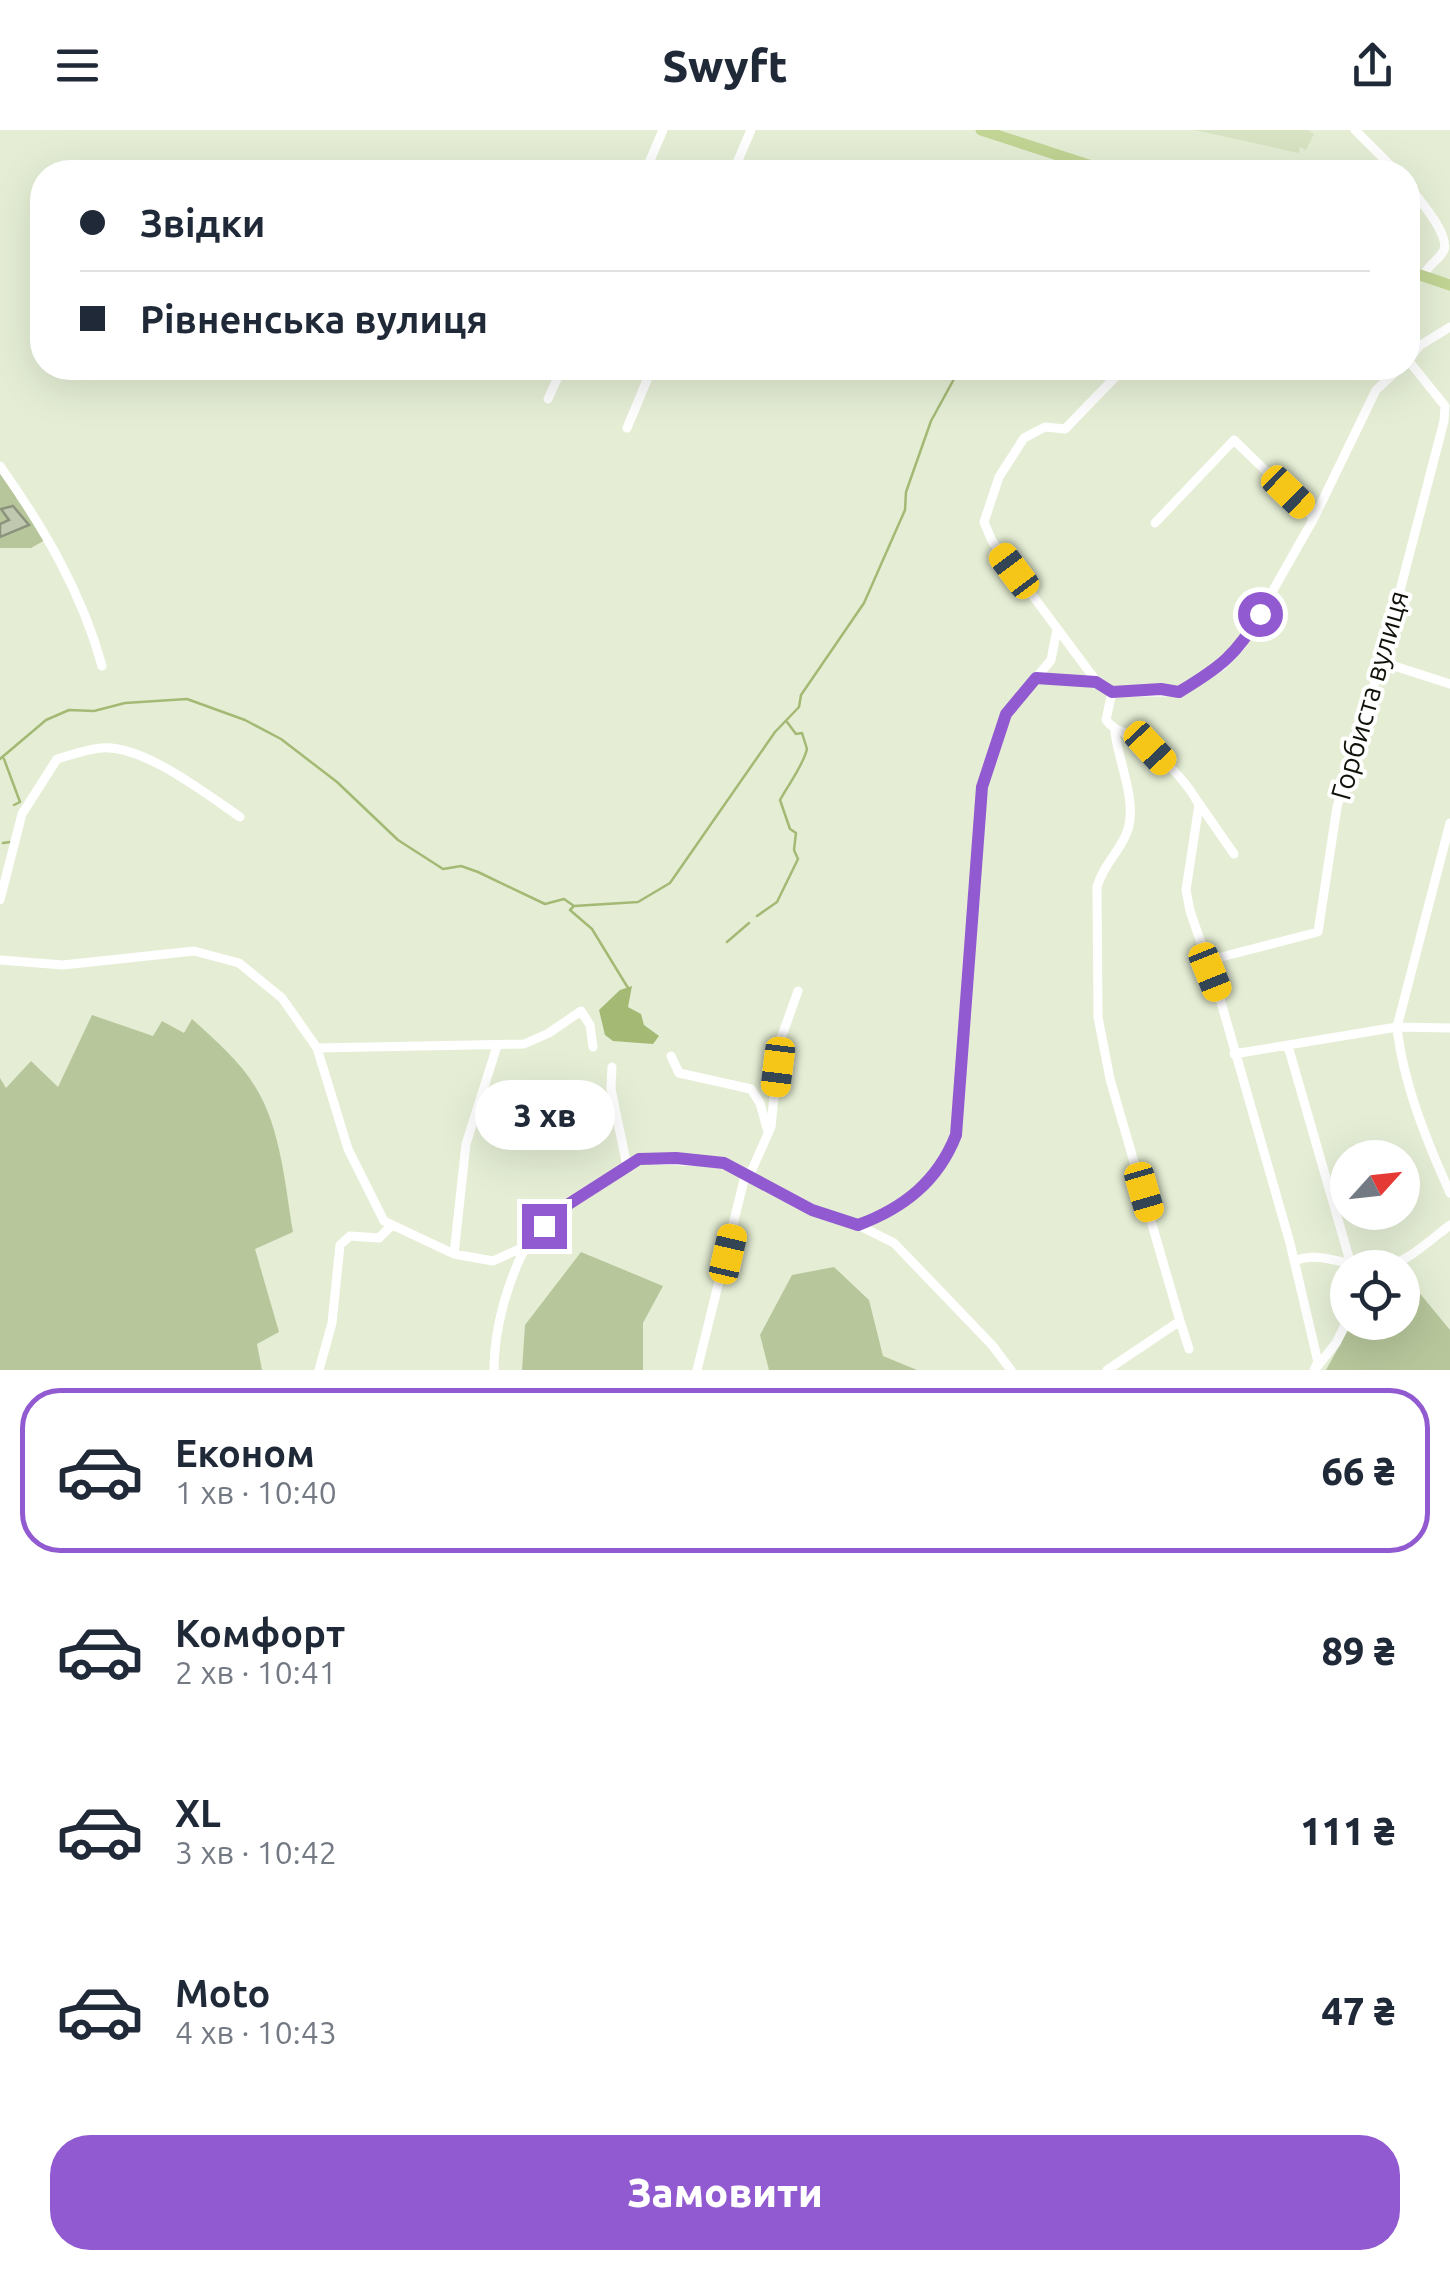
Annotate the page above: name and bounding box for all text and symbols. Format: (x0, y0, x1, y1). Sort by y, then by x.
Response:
icon: menu (50, 38, 105, 93)
icon: share (1345, 38, 1400, 93)
text: Swyft (662, 40, 788, 91)
text: Звідки (140, 202, 265, 244)
text: Рівненська вулиця (140, 298, 488, 340)
car (1256, 460, 1320, 524)
car (984, 538, 1044, 604)
street label: Горбиста вулиця (1324, 587, 1414, 803)
route start (1238, 592, 1283, 637)
car (1119, 716, 1181, 780)
car (1185, 939, 1235, 1005)
car (759, 1035, 797, 1099)
callout: 3 хв (474, 1081, 614, 1151)
text: 3 хв (514, 1097, 576, 1133)
north arrow (1330, 1140, 1420, 1230)
map controls (1330, 1140, 1420, 1340)
car (1121, 1159, 1167, 1225)
route end (522, 1204, 567, 1249)
car (707, 1221, 749, 1287)
button: locate (1330, 1250, 1420, 1340)
icon: car (55, 1426, 145, 1516)
text: Економ (175, 1432, 315, 1474)
text: 66 ₴ (1322, 1450, 1395, 1492)
text: 1 хв · 10:40 (175, 1474, 337, 1510)
icon: car (55, 1606, 145, 1696)
text: Комфорт (175, 1612, 345, 1654)
text: 89 ₴ (1322, 1630, 1395, 1672)
text: 2 хв · 10:41 (175, 1654, 337, 1690)
icon: car (55, 1786, 145, 1876)
text: XL (175, 1792, 221, 1834)
text: 111 ₴ (1300, 1810, 1395, 1852)
text: 3 хв · 10:42 (175, 1834, 337, 1870)
icon: car (55, 1966, 145, 2056)
text: Moto (175, 1972, 270, 2014)
text: 47 ₴ (1322, 1990, 1395, 2032)
text: 4 хв · 10:43 (175, 2014, 337, 2050)
button: Замовити (50, 2135, 1400, 2250)

